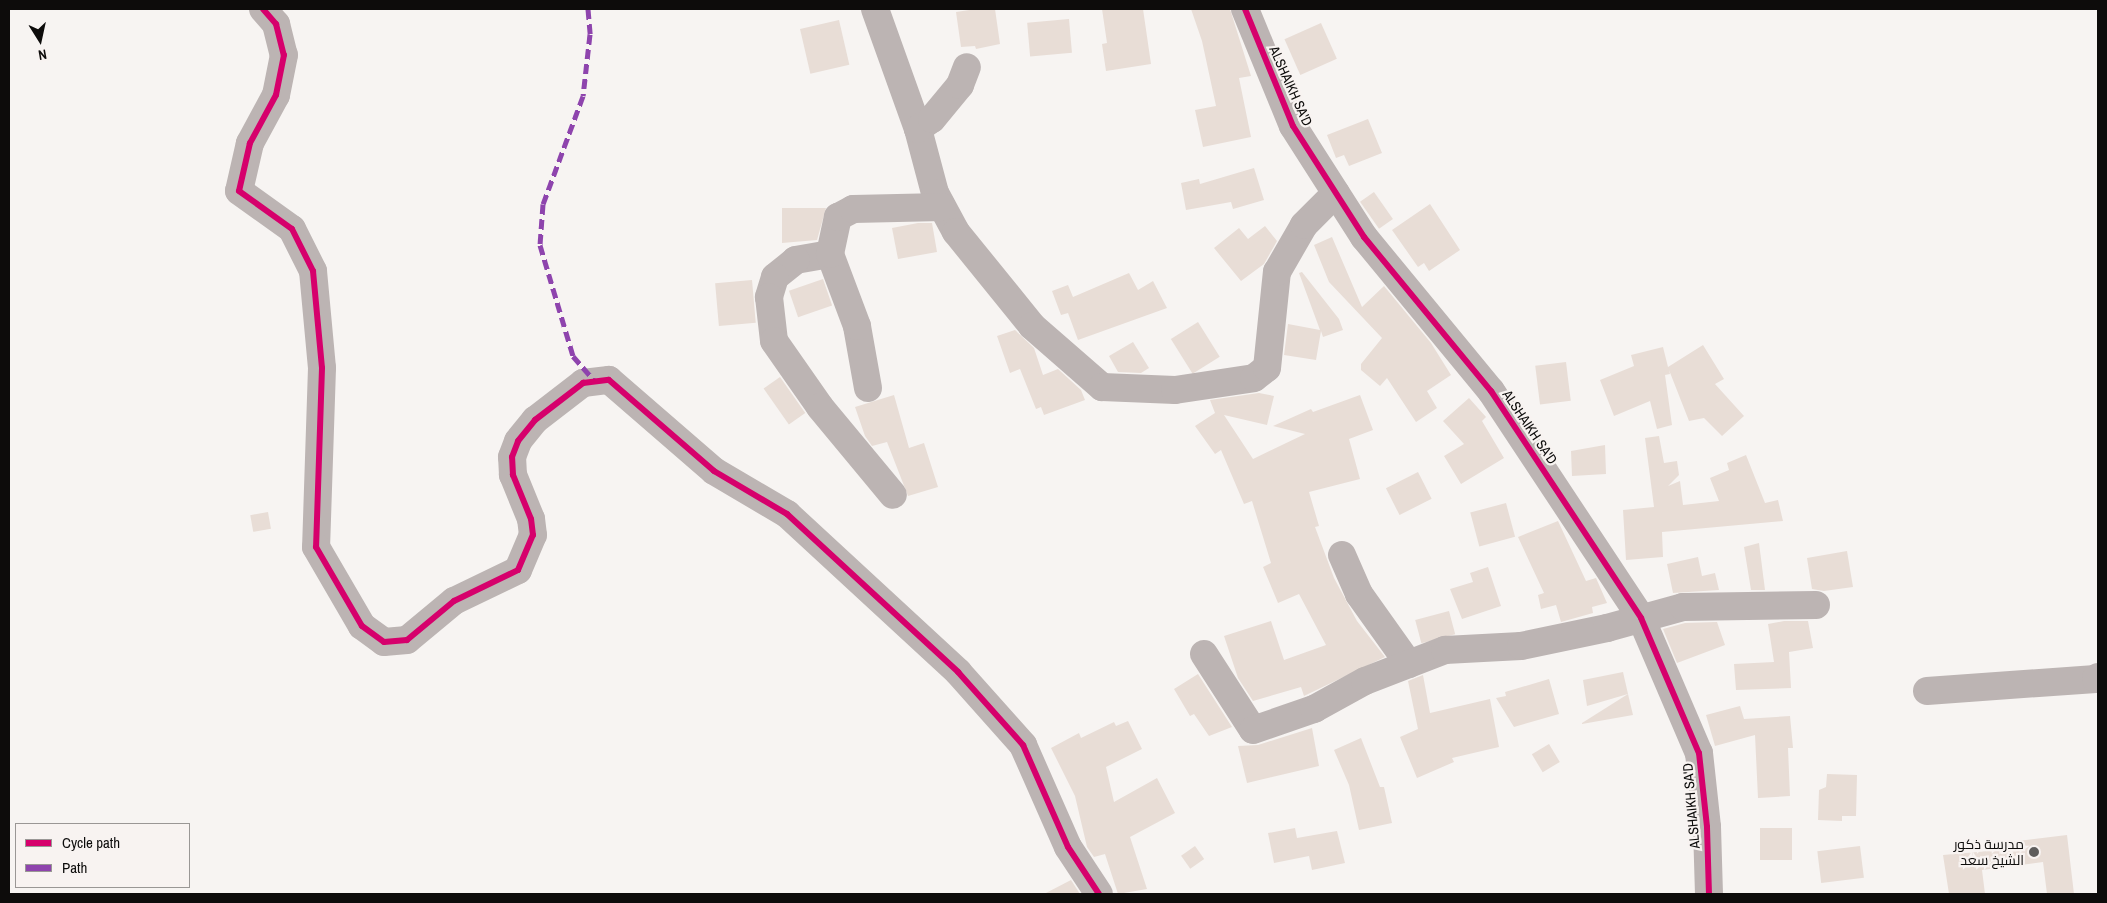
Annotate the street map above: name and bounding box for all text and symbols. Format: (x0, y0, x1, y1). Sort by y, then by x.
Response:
north arrow (15, 15, 65, 65)
street label: ALSHAIKH SA'D (1266, 43, 1316, 129)
text: N (37, 45, 48, 64)
street label: ALSHAIKH SA'D (1499, 387, 1561, 467)
street label: ALSHAIKH SA'D (1679, 763, 1703, 849)
legend (15, 823, 190, 888)
text: Cycle path (62, 832, 120, 853)
place label: مدرسة ذكور الشيخ سعد (1954, 836, 2024, 869)
marker: مدرسة ذكور الشيخ سعد (2028, 846, 2040, 858)
text: Path (62, 857, 87, 878)

